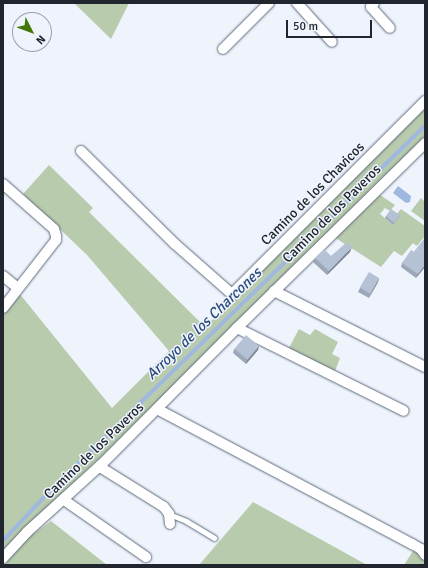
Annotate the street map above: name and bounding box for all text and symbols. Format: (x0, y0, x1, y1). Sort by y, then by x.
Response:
north arrow (12, 12, 52, 52)
scale bar (288, 12, 374, 38)
text: 50 m (293, 19, 318, 34)
text: N (33, 33, 48, 47)
street label: Camino de los Chavicos (258, 139, 368, 249)
street label: Camino de los Paveros (279, 161, 385, 267)
water label: Arroyo de los Charcones (143, 264, 265, 384)
street label: Camino de los Paveros (41, 399, 147, 503)

